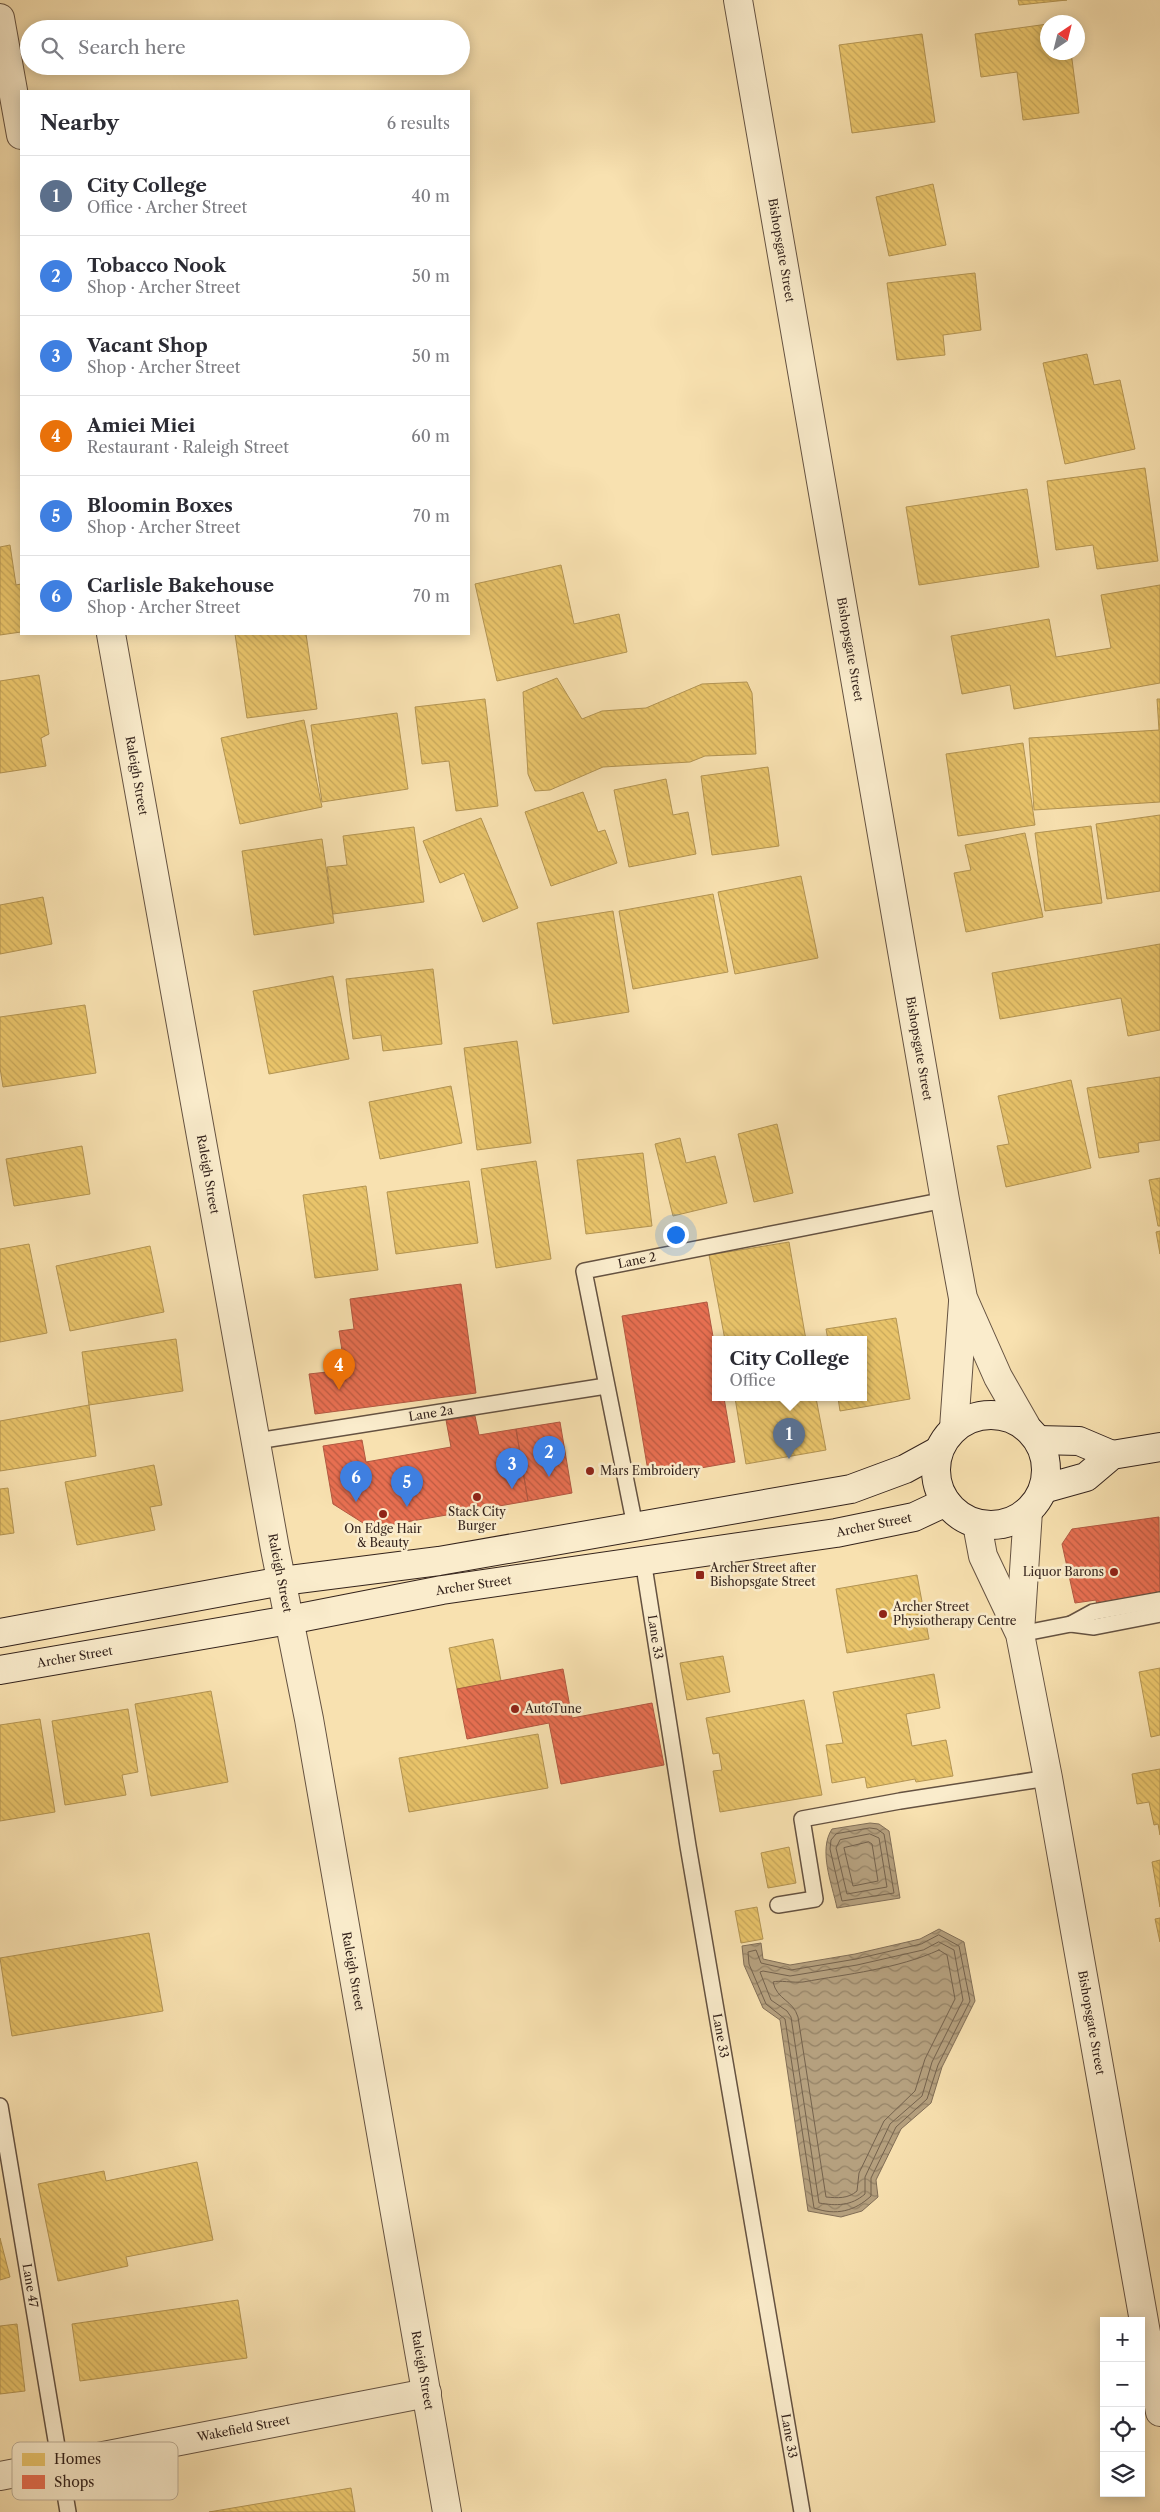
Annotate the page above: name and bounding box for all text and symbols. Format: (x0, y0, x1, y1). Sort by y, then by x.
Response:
north arrow (1040, 15, 1085, 60)
search box (20, 20, 470, 75)
icon: search (38, 34, 66, 62)
text: Search here (78, 36, 186, 59)
text: Nearby (40, 110, 119, 135)
text: 6 results (387, 113, 450, 133)
text: City College (87, 174, 207, 197)
text: 1 (52, 186, 60, 206)
text: 40 m (411, 186, 450, 206)
text: Office · Archer Street (87, 197, 247, 217)
street label: Bishopsgate Street (765, 197, 798, 304)
text: Tobacco Nook (87, 254, 226, 277)
text: 2 (51, 266, 61, 286)
text: 50 m (412, 266, 450, 286)
text: Shop · Archer Street (87, 277, 240, 297)
text: Vacant Shop (87, 334, 208, 357)
text: 3 (51, 346, 61, 366)
text: 50 m (412, 346, 450, 366)
text: Shop · Archer Street (87, 357, 240, 377)
text: Amiei Miei (87, 414, 195, 437)
text: 4 (51, 426, 61, 446)
text: 60 m (411, 426, 450, 446)
text: Restaurant · Raleigh Street (87, 437, 289, 457)
text: Bloomin Boxes (87, 494, 233, 517)
text: 5 (52, 506, 60, 526)
text: 70 m (413, 506, 450, 526)
text: Shop · Archer Street (87, 517, 240, 537)
text: Carlisle Bakehouse (87, 574, 274, 597)
text: 6 (51, 586, 61, 606)
text: 70 m (413, 586, 450, 606)
street label: Bishopsgate Street (834, 596, 867, 703)
text: Shop · Archer Street (87, 597, 240, 617)
street label: Raleigh Street (122, 735, 151, 817)
street label: Bishopsgate Street (903, 995, 936, 1103)
street label: Raleigh Street (194, 1133, 223, 1216)
your location (663, 1222, 689, 1248)
street label: Lane 2 (616, 1249, 657, 1271)
popup (712, 1336, 867, 1401)
text: City College (730, 1347, 849, 1370)
pin: 4 (323, 1349, 355, 1390)
text: Office (730, 1370, 776, 1390)
street label: Lane 2a (407, 1402, 455, 1424)
pin: 1 (773, 1418, 805, 1459)
pin: 2 (533, 1436, 565, 1477)
pin: 3 (496, 1448, 528, 1489)
pin: 6 (340, 1461, 372, 1502)
place label: Mars Embroidery (600, 1463, 701, 1478)
marker: Mars Embroidery (584, 1465, 596, 1477)
pin: 5 (391, 1466, 423, 1507)
marker: Stack City Burger (471, 1491, 483, 1503)
place label: Stack City Burger (448, 1504, 506, 1533)
marker: On Edge Hair & Beauty (377, 1508, 389, 1520)
street label: Archer Street (834, 1510, 914, 1540)
place label: On Edge Hair & Beauty (344, 1521, 422, 1550)
street label: Raleigh Street (265, 1532, 296, 1614)
place label: Archer Street after Bishopsgate Street (709, 1560, 816, 1589)
place label: Liquor Barons (1023, 1564, 1104, 1579)
marker: Liquor Barons (1108, 1566, 1120, 1578)
marker: Archer Street after Bishopsgate Street (694, 1569, 706, 1581)
street label: Archer Street (433, 1572, 513, 1598)
place label: Archer Street Physiotherapy Centre (892, 1599, 1017, 1628)
marker: Archer Street Physiotherapy Centre (877, 1608, 889, 1620)
street label: Lane 33 (645, 1614, 667, 1660)
street label: Archer Street (35, 1643, 115, 1671)
place label: AutoTune (524, 1701, 582, 1716)
marker: AutoTune (509, 1703, 521, 1715)
street label: Raleigh Street (339, 1930, 368, 2013)
street label: Bishopsgate Street (1075, 1969, 1108, 2077)
street label: Lane 33 (710, 2012, 732, 2059)
street label: Lane 47 (19, 2262, 42, 2309)
map controls (1100, 2317, 1145, 2497)
button: + (1100, 2317, 1145, 2362)
street label: Raleigh Street (409, 2329, 437, 2412)
button: − (1100, 2362, 1145, 2407)
button: locate (1100, 2407, 1145, 2452)
street label: Wakefield Street (195, 2412, 292, 2445)
street label: Lane 33 (778, 2412, 801, 2459)
legend (12, 2442, 178, 2500)
text: Homes (54, 2450, 101, 2468)
button: layers (1100, 2452, 1145, 2497)
text: Shops (54, 2473, 94, 2491)

